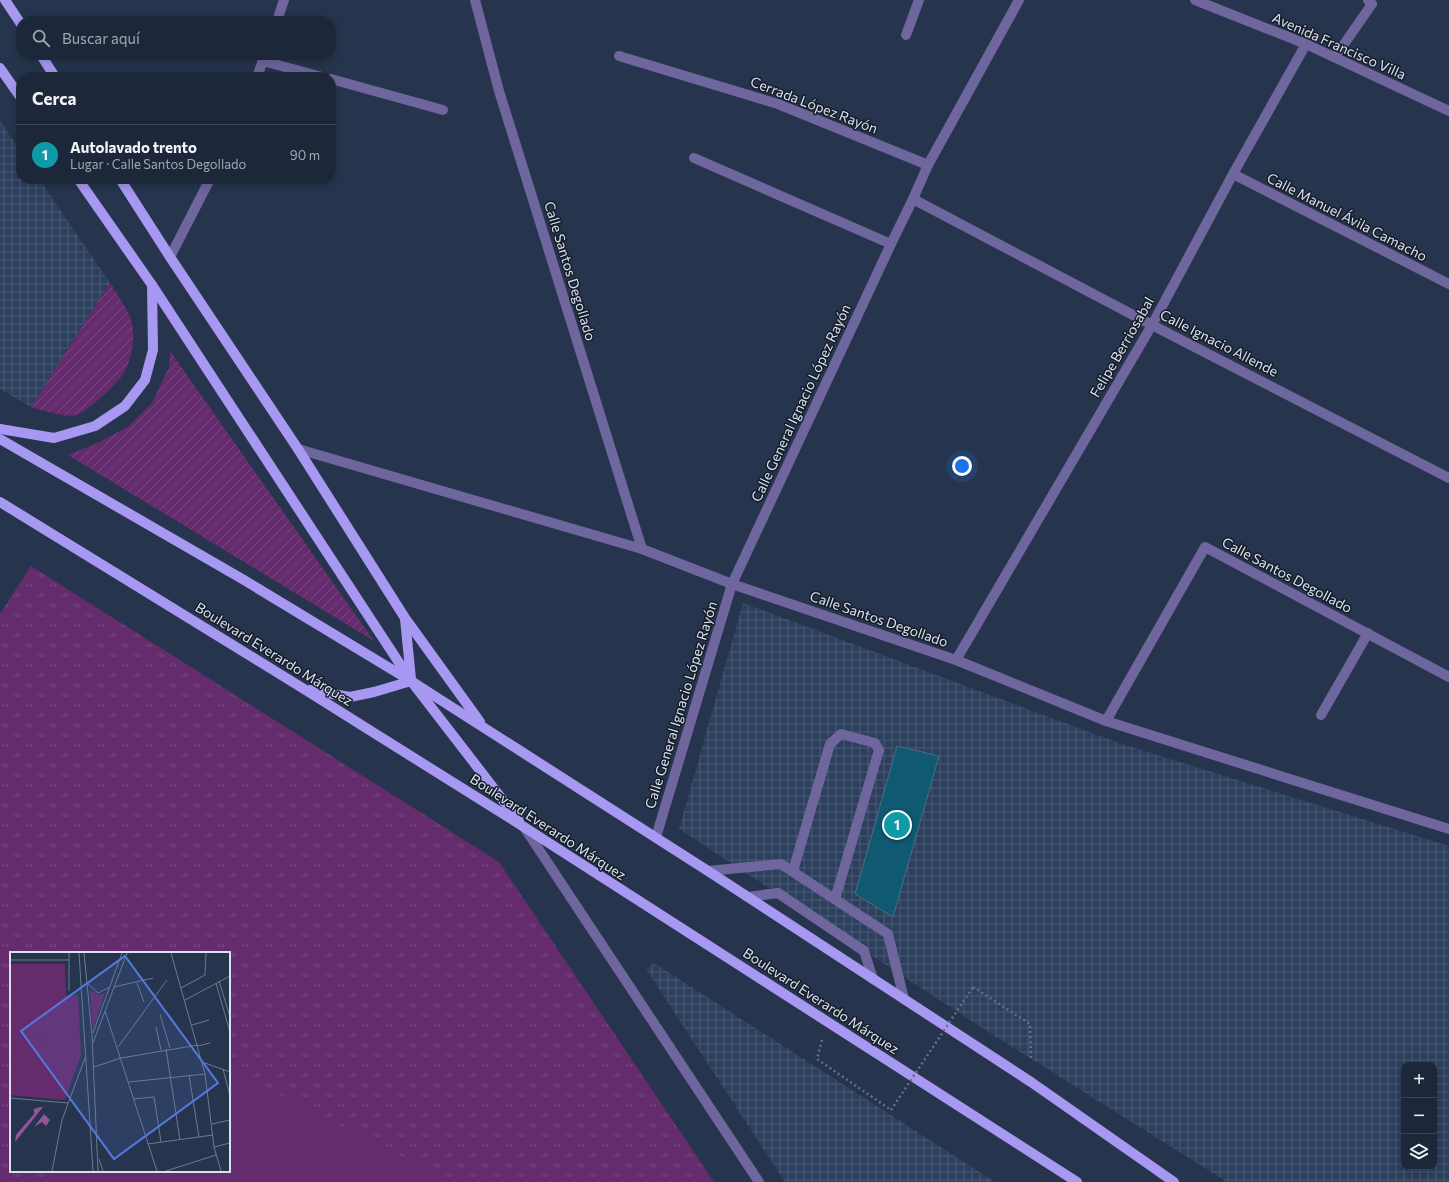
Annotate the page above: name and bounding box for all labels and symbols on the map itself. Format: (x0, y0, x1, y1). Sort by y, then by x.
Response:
street label: Avenida Francisco Villa (1270, 8, 1409, 83)
street label: Cerrada López Rayón (748, 72, 880, 137)
street label: Calle Manuel Ávila Camacho (1264, 169, 1430, 264)
street label: Calle Santos Degollado (541, 199, 600, 343)
street label: Felipe Berriosabal (1086, 294, 1157, 400)
street label: Calle General Ignacio López Rayón (747, 301, 854, 504)
street label: Calle Ignacio Allende (1157, 305, 1281, 380)
your location (952, 456, 972, 476)
street label: Calle Santos Degollado (1219, 533, 1355, 616)
street label: Calle Santos Degollado (808, 587, 950, 650)
street label: Boulevard Everardo Márquez (192, 598, 356, 709)
street label: Calle General Ignacio López Rayón (641, 599, 720, 811)
street label: Boulevard Everardo Márquez (467, 770, 629, 883)
pin: 1 (884, 810, 910, 840)
street label: Boulevard Everardo Márquez (740, 944, 902, 1057)
inset map (10, 952, 230, 1172)

